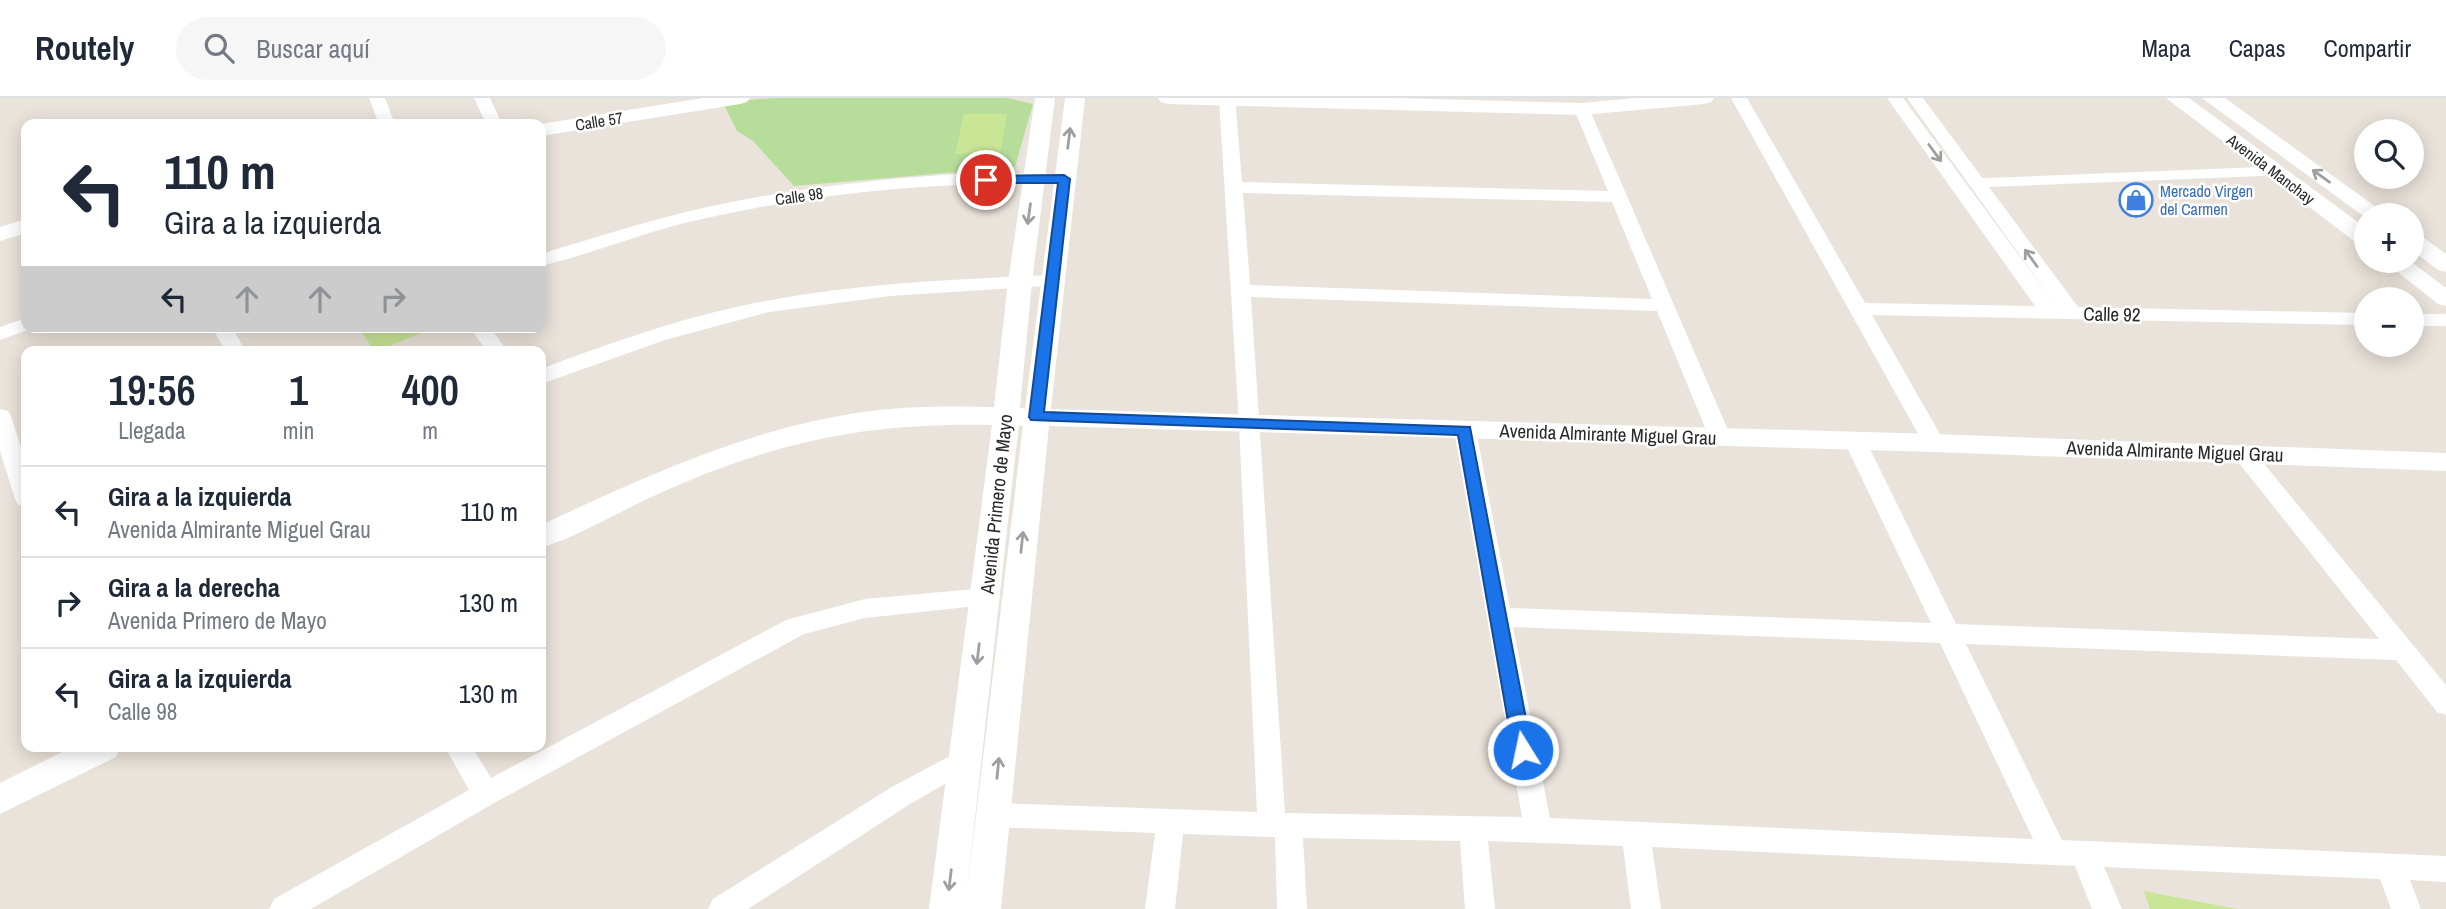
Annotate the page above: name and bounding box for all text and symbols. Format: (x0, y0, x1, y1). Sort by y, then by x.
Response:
search box (176, 17, 666, 80)
text: Routely (35, 26, 134, 70)
icon: search (200, 29, 238, 67)
text: Buscar aquí (256, 31, 370, 66)
text: Mapa (2141, 32, 2191, 64)
text: Capas (2229, 32, 2286, 64)
text: Compartir (2324, 32, 2411, 64)
street label: Calle 57 (574, 106, 624, 136)
map controls (2354, 119, 2424, 357)
button: search (2354, 119, 2424, 189)
one-way arrow (1063, 128, 1076, 150)
street label: Avenida Manchay (2222, 128, 2320, 210)
text: 110 m (164, 138, 276, 204)
one-way arrow (1928, 143, 1942, 162)
icon: left (49, 147, 140, 238)
pin (956, 150, 1016, 210)
icon: arrive (967, 161, 1005, 199)
one-way arrow (2312, 168, 2331, 183)
place label: Mercado Virgen del Carmen (2160, 180, 2253, 220)
shop icon: Mercado Virgen del Carmen (2117, 181, 2155, 219)
street label: Calle 98 (774, 182, 824, 210)
text: Gira a la izquierda (164, 201, 381, 244)
one-way arrow (1023, 202, 1036, 225)
button: + (2354, 203, 2424, 273)
one-way arrow (2024, 249, 2039, 268)
icon: left (155, 280, 193, 318)
icon: ahead (228, 280, 266, 318)
icon: ahead (301, 280, 339, 318)
icon: right (374, 280, 412, 318)
button: − (2354, 287, 2424, 357)
street label: Calle 92 (2083, 301, 2141, 327)
text: 19:56 (108, 362, 196, 418)
text: 1 (289, 362, 308, 418)
text: 400 (401, 362, 459, 418)
street label: Avenida Primero de Mayo (974, 413, 1018, 596)
text: Llegada (118, 415, 185, 446)
text: min (283, 415, 314, 446)
text: m (422, 415, 438, 446)
street label: Avenida Almirante Miguel Grau (1498, 417, 1717, 451)
street label: Avenida Almirante Miguel Grau (2065, 434, 2284, 468)
text: Gira a la izquierda (108, 479, 292, 514)
icon: left (49, 493, 87, 531)
text: 110 m (460, 494, 518, 529)
text: Avenida Almirante Miguel Grau (108, 514, 371, 545)
one-way arrow (1015, 531, 1028, 554)
text: Gira a la derecha (108, 570, 280, 605)
icon: right (49, 584, 87, 622)
text: 130 m (459, 585, 518, 620)
text: Avenida Primero de Mayo (108, 605, 327, 636)
one-way arrow (972, 643, 985, 665)
text: Gira a la izquierda (108, 661, 292, 696)
icon: left (49, 675, 87, 713)
text: 130 m (459, 676, 518, 711)
text: Calle 98 (108, 696, 177, 727)
position arrow (1486, 713, 1560, 787)
one-way arrow (991, 757, 1004, 780)
one-way arrow (943, 868, 956, 891)

